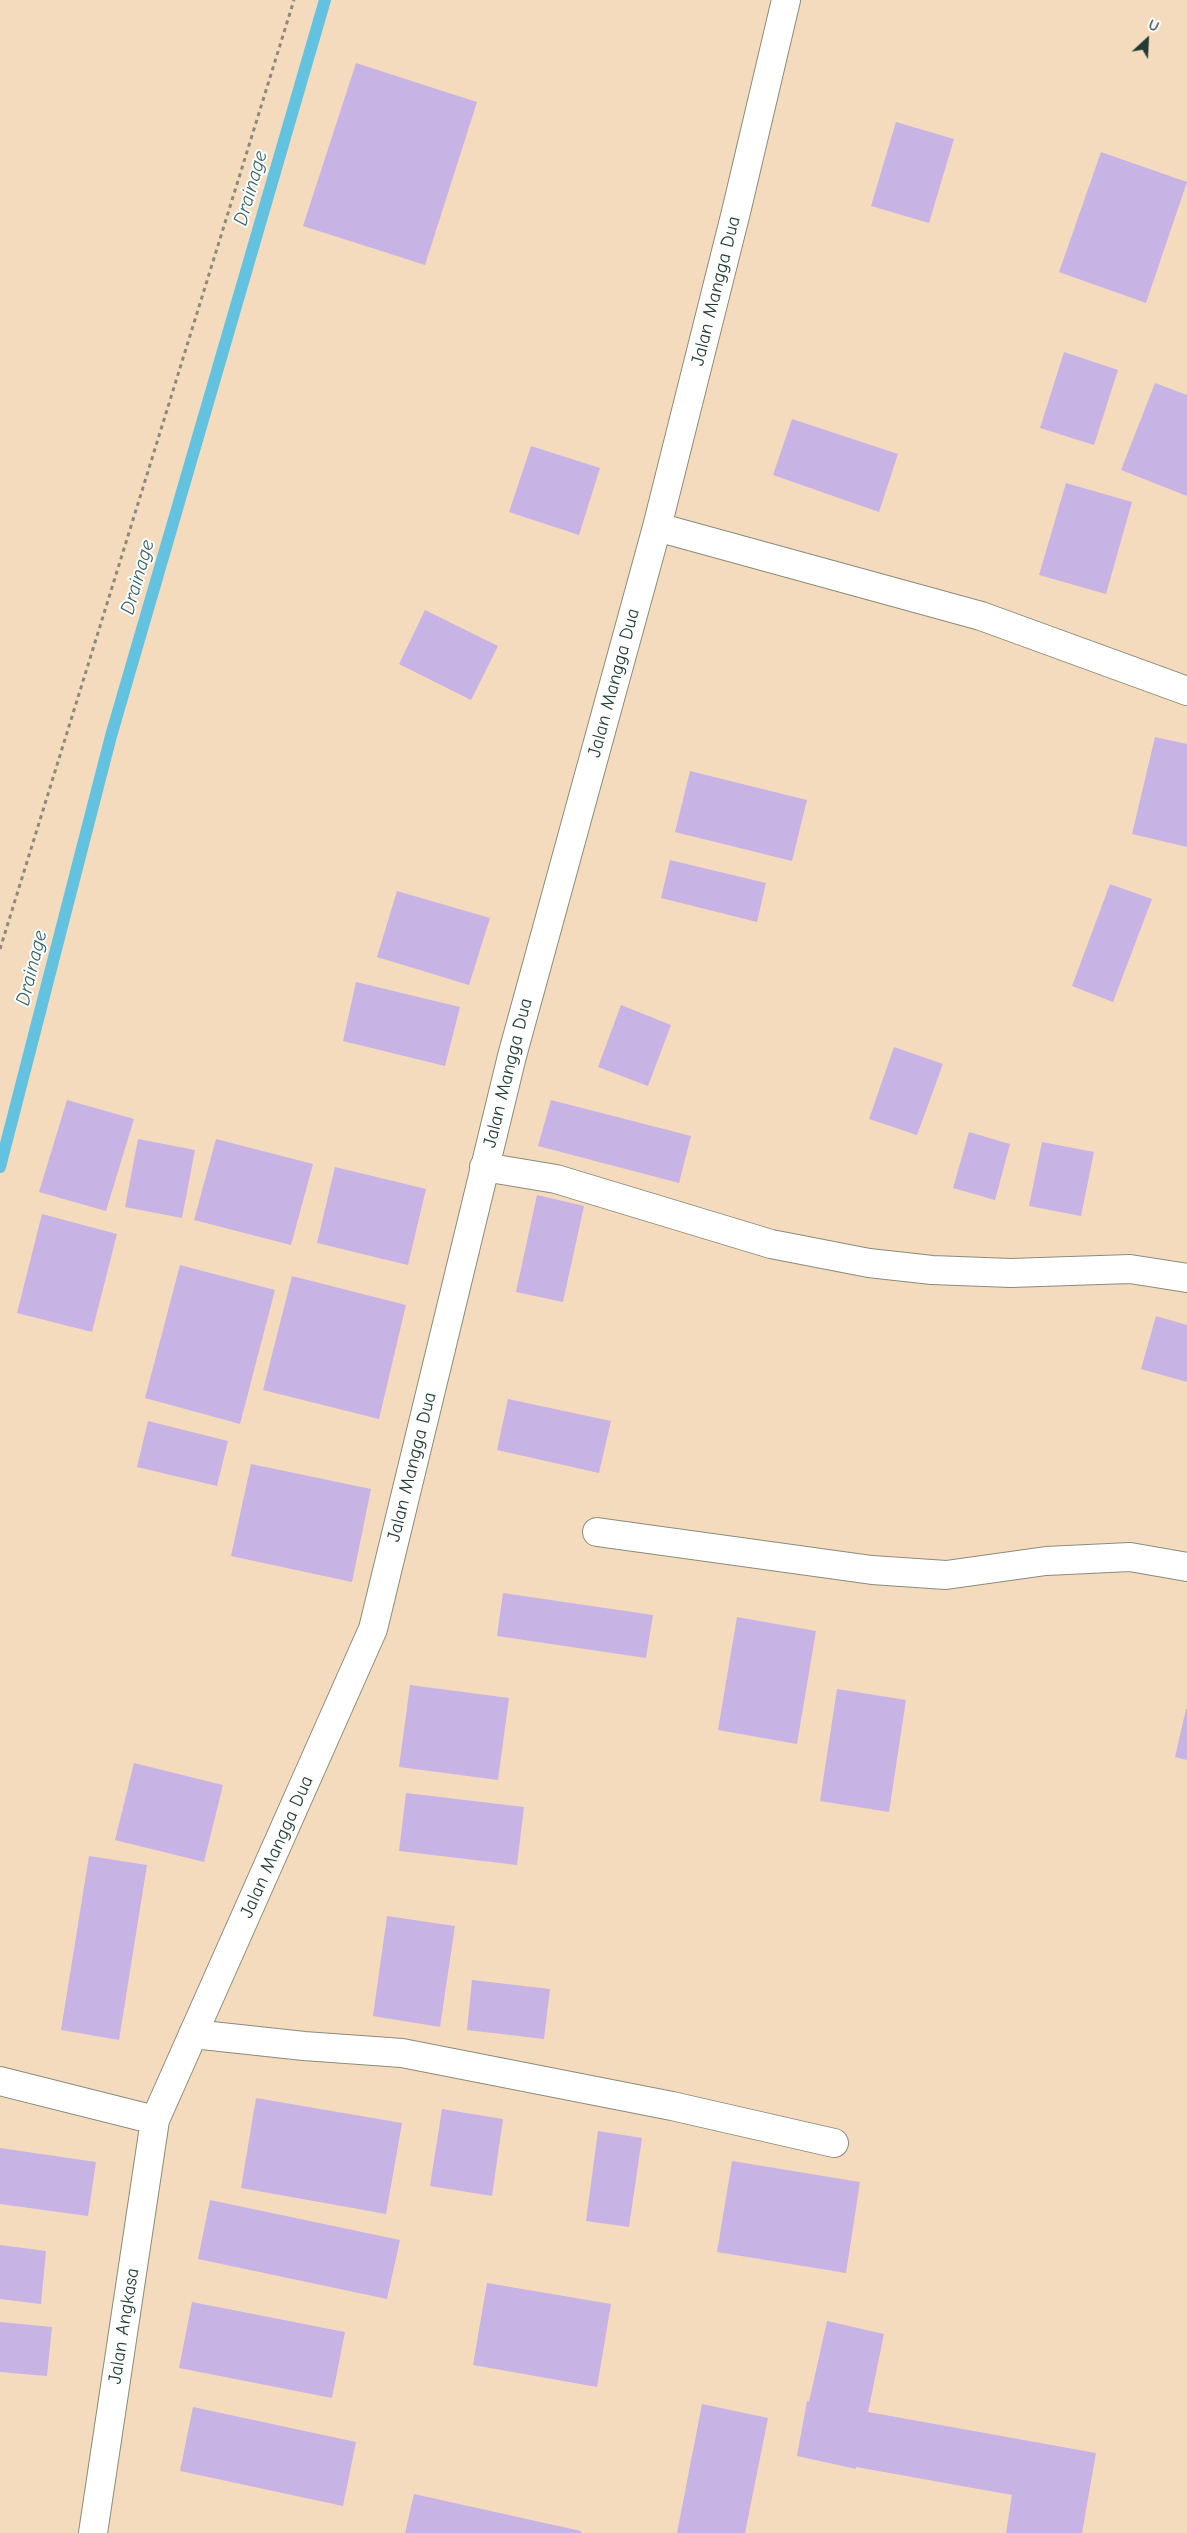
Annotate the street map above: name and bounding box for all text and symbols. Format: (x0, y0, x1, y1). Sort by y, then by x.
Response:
north arrow (1122, 15, 1172, 65)
text: U (1146, 16, 1161, 36)
water label: Drainage (229, 148, 273, 228)
street label: Jalan Mangga Dua (686, 214, 746, 368)
water label: Drainage (116, 537, 160, 617)
street label: Jalan Mangga Dua (583, 606, 645, 760)
water label: Drainage (11, 928, 53, 1008)
street label: Jalan Mangga Dua (478, 996, 538, 1150)
street label: Jalan Mangga Dua (382, 1390, 442, 1544)
street label: Jalan Mangga Dua (235, 1772, 319, 1922)
street label: Jalan Angkasa (104, 2266, 144, 2386)

